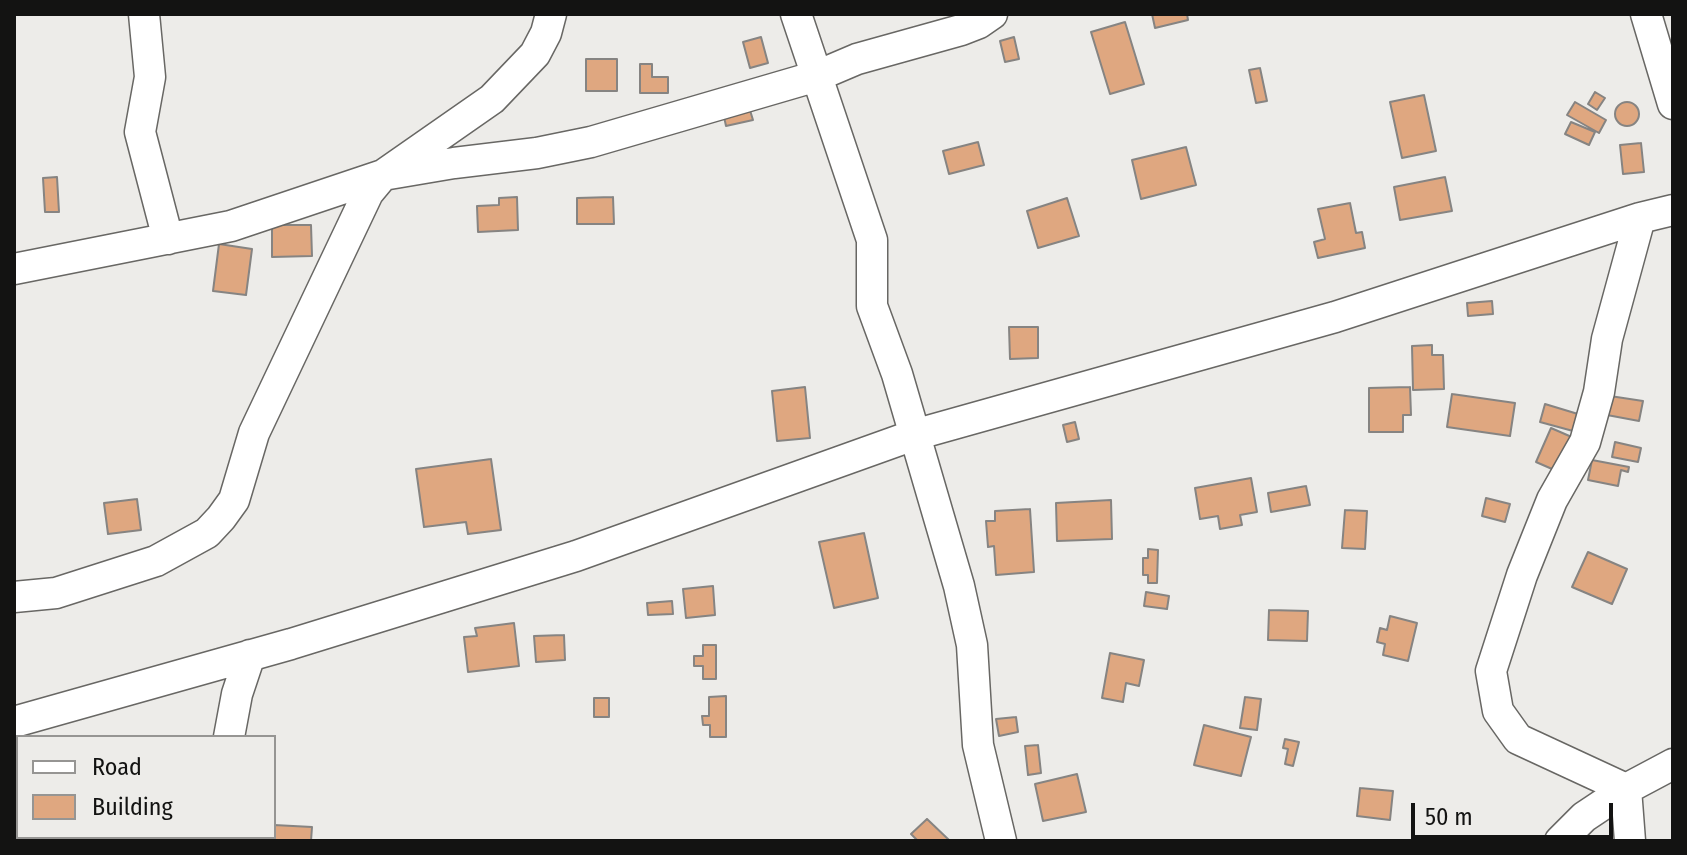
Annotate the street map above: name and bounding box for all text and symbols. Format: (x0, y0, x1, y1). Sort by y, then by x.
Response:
legend (16, 735, 276, 839)
text: Road (92, 753, 142, 781)
scale bar (1415, 787, 1617, 837)
text: Building (92, 793, 173, 821)
text: 50 m (1425, 803, 1473, 831)

